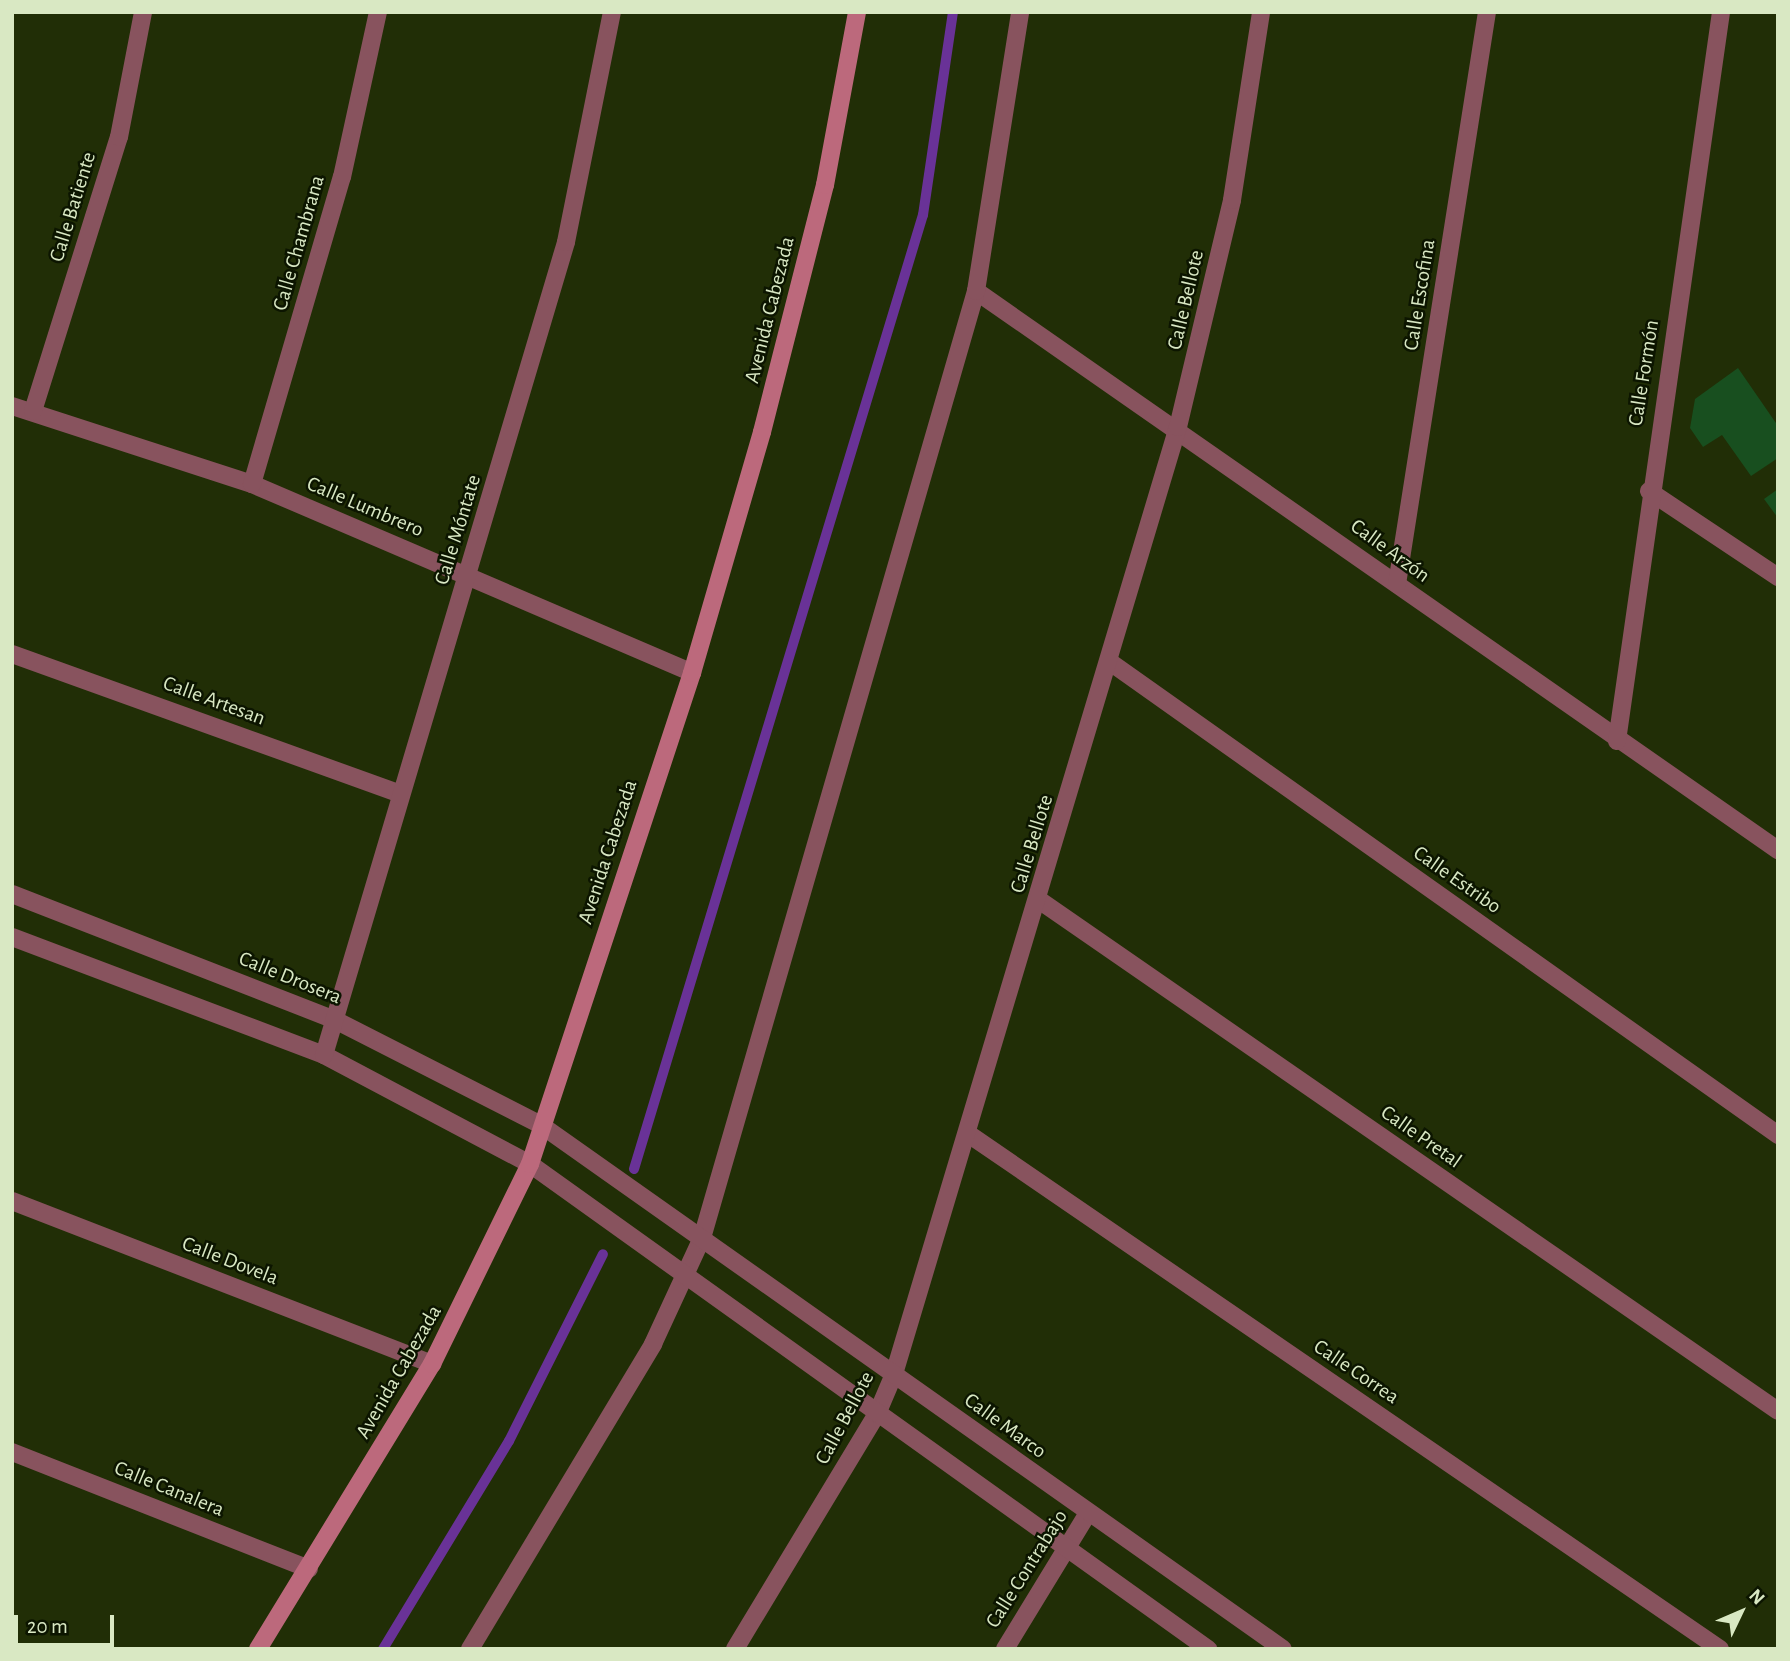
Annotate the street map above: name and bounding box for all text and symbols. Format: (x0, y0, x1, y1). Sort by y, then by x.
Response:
street label: Calle Batiente (44, 149, 102, 265)
street label: Calle Chambrana (268, 172, 330, 314)
street label: Avenida Cabezada (740, 234, 800, 386)
street label: Calle Escofina (1399, 238, 1441, 352)
street label: Calle Bellote (1162, 248, 1210, 352)
street label: Calle Formón (1623, 318, 1665, 428)
street label: Calle Lumbrero (303, 471, 427, 543)
street label: Calle Móntate (429, 472, 487, 588)
street label: Calle Arzón (1345, 514, 1435, 588)
street label: Calle Artesan (159, 671, 269, 731)
street label: Avenida Cabezada (573, 777, 643, 927)
street label: Calle Bellote (1005, 792, 1059, 896)
street label: Calle Estribo (1408, 841, 1506, 919)
street label: Calle Drosera (235, 946, 345, 1010)
street label: Calle Pretal (1376, 1100, 1466, 1174)
street label: Calle Dovela (178, 1231, 282, 1291)
street label: Avenida Cabezada (351, 1301, 447, 1443)
street label: Calle Correa (1308, 1334, 1404, 1410)
street label: Calle Bellote (810, 1367, 880, 1469)
street label: Calle Marco (959, 1388, 1051, 1464)
street label: Calle Canalera (110, 1456, 228, 1522)
street label: Calle Contrabajo (981, 1505, 1073, 1633)
north arrow (1706, 1577, 1776, 1647)
text: N (1745, 1586, 1768, 1608)
scale bar (18, 1602, 117, 1646)
text: 20 m (27, 1616, 68, 1637)

